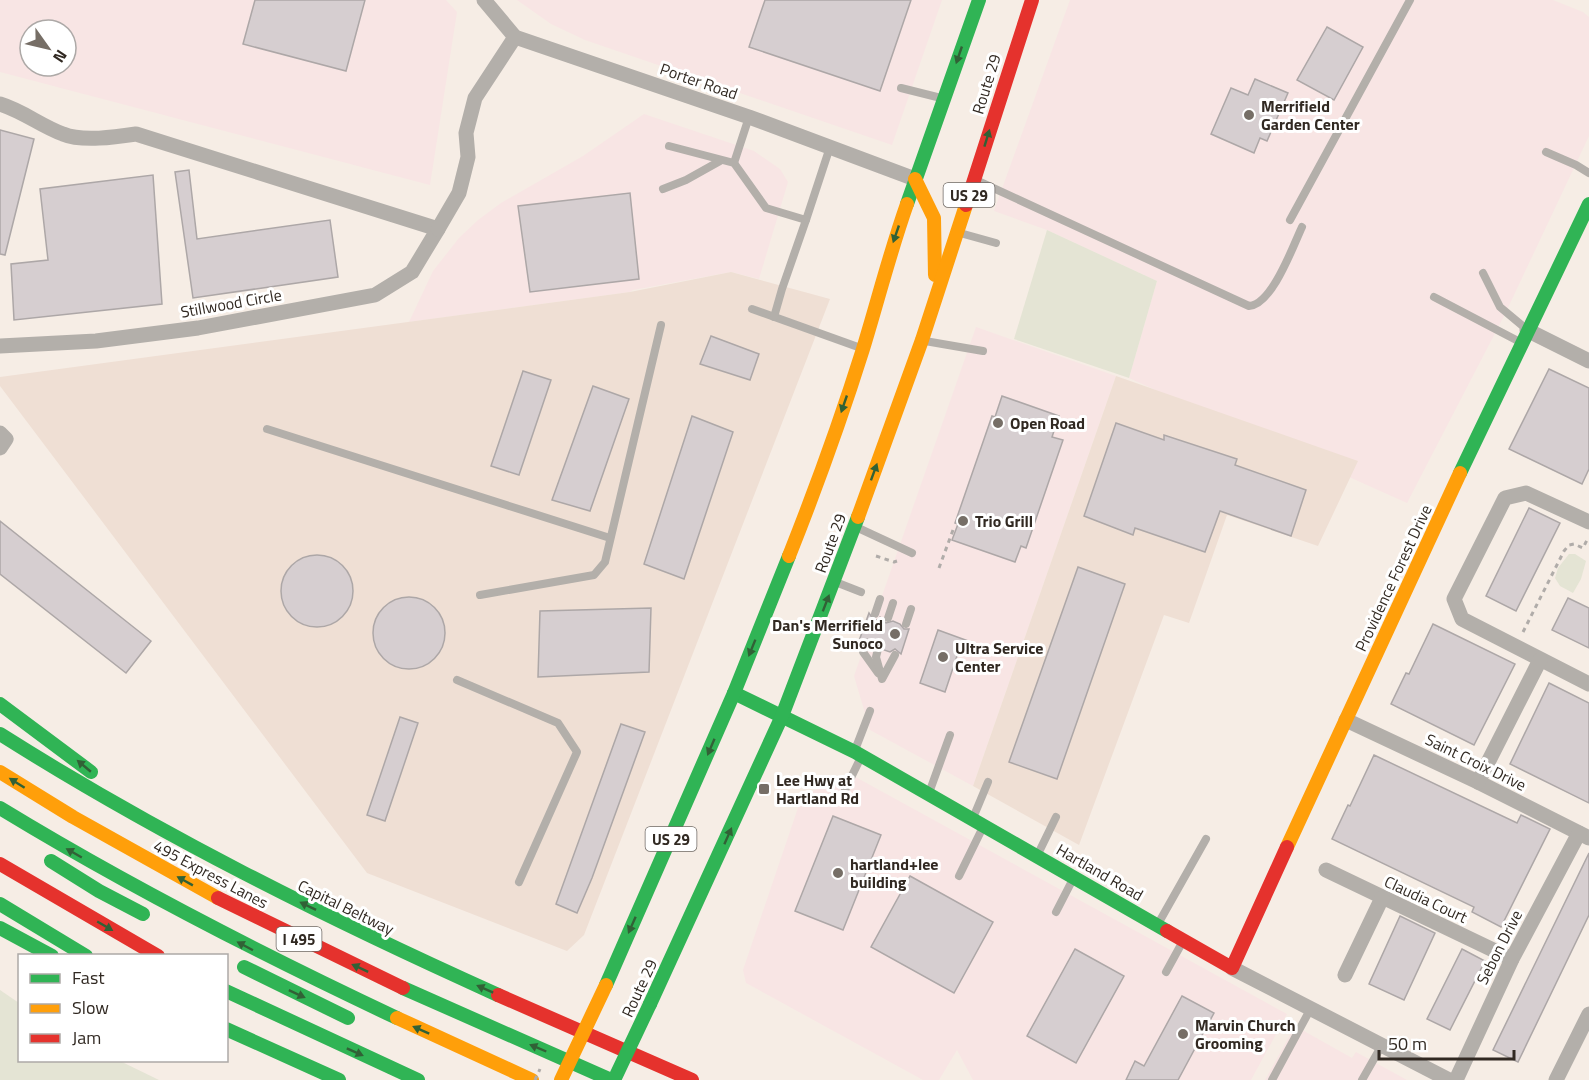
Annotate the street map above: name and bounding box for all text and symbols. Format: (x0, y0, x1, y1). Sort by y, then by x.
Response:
north arrow (18, 18, 78, 78)
text: N (47, 45, 73, 68)
one-way arrow (954, 46, 964, 64)
street label: Route 29 (965, 51, 1007, 117)
street label: Porter Road (657, 56, 741, 106)
place label: Merrifield Garden Center (1261, 94, 1360, 136)
marker: Merrifield Garden Center (1242, 108, 1256, 122)
one-way arrow (983, 129, 992, 147)
road number: US 29 (944, 183, 994, 207)
one-way arrow (891, 225, 901, 243)
street label: Stillwood Circle (179, 282, 283, 324)
one-way arrow (839, 395, 849, 413)
place label: Open Road (1010, 411, 1085, 435)
marker: Open Road (991, 416, 1005, 430)
one-way arrow (870, 462, 880, 480)
street label: Providence Forest Drive (1348, 501, 1438, 655)
place label: Trio Grill (975, 509, 1033, 533)
street label: Route 29 (808, 510, 852, 576)
marker: Trio Grill (956, 514, 970, 528)
one-way arrow (821, 593, 831, 611)
place label: Dan's Merrifield Sunoco (772, 613, 883, 655)
marker: Dan's Merrifield Sunoco (888, 627, 902, 641)
place label: Ultra Service Center (955, 636, 1043, 678)
one-way arrow (747, 640, 757, 658)
marker: Ultra Service Center (936, 650, 950, 664)
street label: Saint Croix Drive (1421, 727, 1531, 797)
one-way arrow (706, 738, 715, 756)
one-way arrow (76, 760, 92, 773)
place label: Lee Hwy at Hartland Rd (776, 768, 859, 810)
one-way arrow (9, 778, 25, 789)
marker: Lee Hwy at Hartland Rd (757, 782, 771, 796)
road number: US 29 (646, 827, 696, 851)
one-way arrow (723, 827, 733, 845)
street label: 495 Express Lanes (149, 834, 273, 914)
street label: Hartland Road (1052, 837, 1148, 907)
one-way arrow (66, 847, 82, 858)
place label: hartland+lee building (850, 852, 939, 894)
marker: hartland+lee building (831, 866, 845, 880)
street label: Claudia Court (1381, 869, 1472, 929)
street label: Capital Beltway (294, 873, 398, 941)
one-way arrow (177, 876, 194, 886)
one-way arrow (299, 902, 316, 911)
street label: Sebon Drive (1470, 906, 1528, 988)
one-way arrow (628, 917, 637, 934)
one-way arrow (96, 921, 113, 931)
road number: I 495 (276, 927, 322, 951)
one-way arrow (236, 941, 253, 951)
legend (18, 954, 228, 1062)
street label: Route 29 (615, 955, 663, 1021)
one-way arrow (352, 963, 369, 972)
text: Fast (72, 964, 105, 991)
one-way arrow (476, 984, 493, 993)
one-way arrow (289, 990, 306, 999)
text: Slow (72, 994, 109, 1021)
place label: Marvin Church Grooming (1195, 1013, 1296, 1055)
scale bar (1379, 1023, 1514, 1061)
text: Jam (72, 1024, 101, 1051)
one-way arrow (413, 1025, 430, 1034)
marker: Marvin Church Grooming (1176, 1027, 1190, 1041)
text: 50 m (1388, 1030, 1427, 1057)
one-way arrow (529, 1044, 546, 1053)
one-way arrow (347, 1047, 365, 1057)

